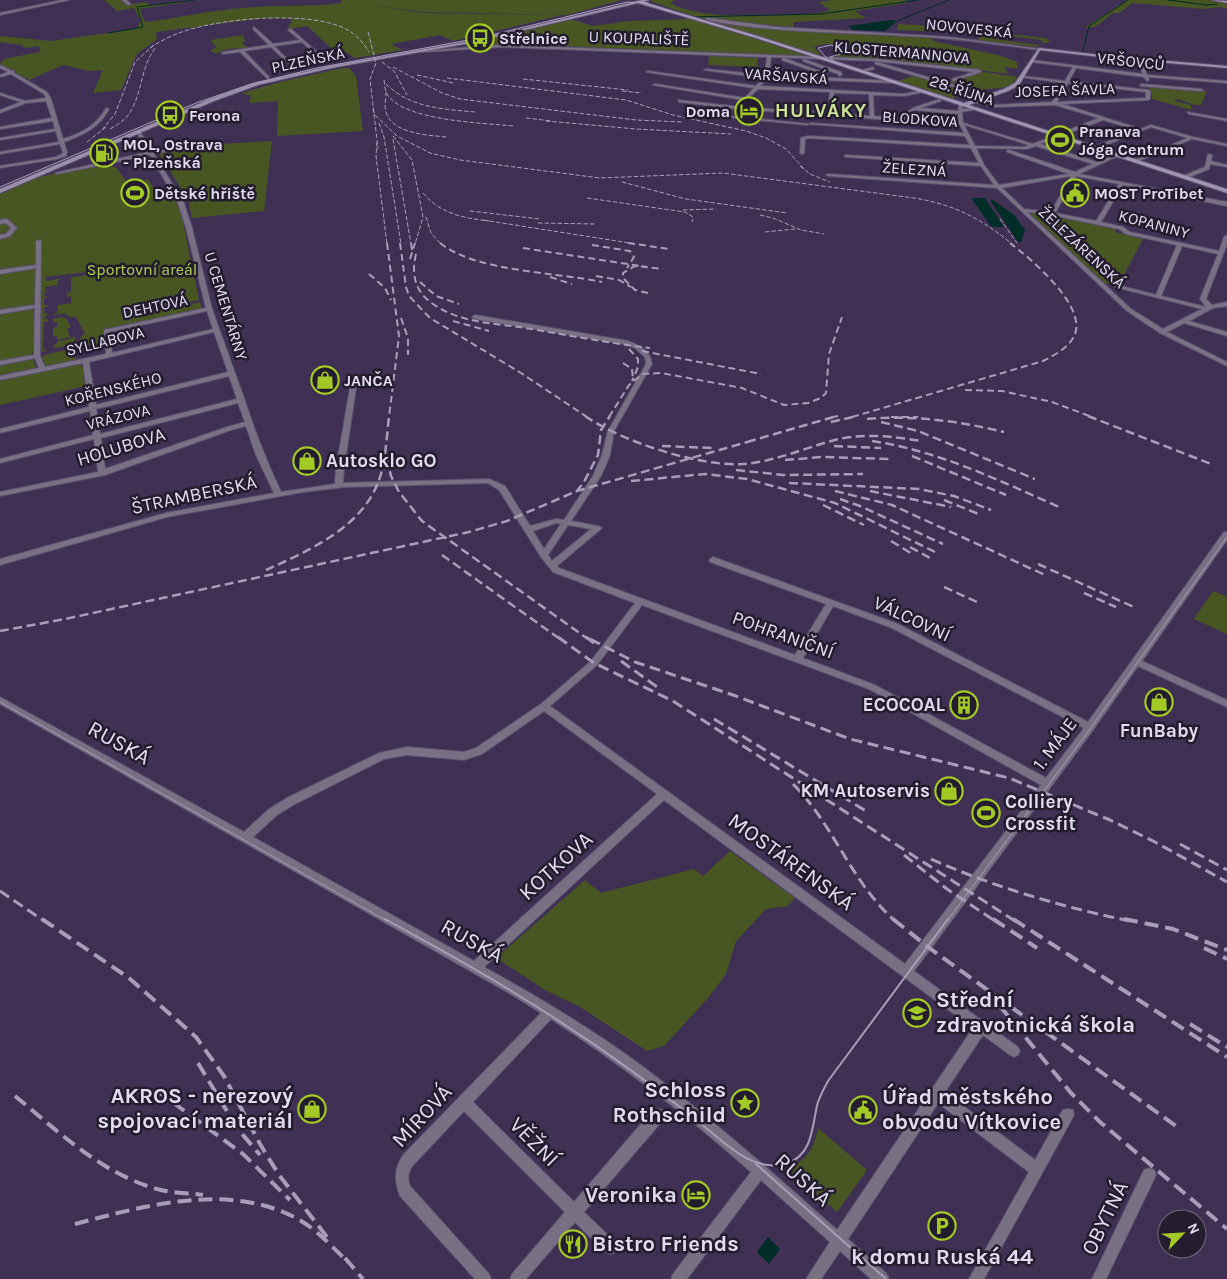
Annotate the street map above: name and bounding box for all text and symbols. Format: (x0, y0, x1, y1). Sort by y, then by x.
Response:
street label: NOVOVESKÁ (925, 14, 1013, 42)
bus stop icon: Střelnice (465, 23, 495, 53)
street label: U KOUPALIŠTĚ (588, 27, 690, 49)
place label: Střelnice (499, 29, 567, 48)
street label: KLOSTERMANNOVA (833, 37, 971, 67)
street label: PLZEŇSKÁ (270, 43, 346, 77)
street label: VRŠOVCŮ (1096, 48, 1166, 74)
street label: VARŠAVSKÁ (744, 64, 828, 88)
street label: 28. ŘÍJNA (927, 71, 997, 109)
street label: JOSEFA ŠAVLA (1015, 79, 1115, 101)
hotel icon: Doma (734, 96, 764, 126)
district label: HULVÁKY (775, 97, 867, 122)
bus stop icon: Ferona (155, 100, 185, 130)
place label: Doma (685, 102, 730, 121)
place label: Ferona (189, 106, 240, 125)
street label: BLODKOVA (881, 107, 959, 131)
place label: Pranava Jóga Centrum (1079, 122, 1184, 159)
sports icon: Pranava Jóga Centrum (1045, 125, 1075, 155)
place label: MOL, Ostrava - Plzeňská (123, 135, 223, 172)
fuel station icon: MOL, Ostrava - Plzeňská (89, 138, 119, 168)
street label: ŽELEZNÁ (881, 157, 947, 181)
sports icon: Dětské hřiště (120, 178, 150, 208)
public building icon: MOST ProTibet (1060, 178, 1090, 208)
place label: Dětské hřiště (154, 184, 255, 203)
place label: MOST ProTibet (1094, 184, 1203, 203)
street label: ŽELEZÁRENSKÁ (1035, 202, 1129, 292)
street label: KOPANINY (1116, 205, 1192, 243)
street label: U CEMENTÁRNY (200, 249, 252, 363)
park label: Sportovní areál (87, 260, 197, 279)
street label: DEHTOVÁ (121, 290, 189, 322)
street label: SYLLABOVA (64, 322, 146, 360)
shop icon: JANČA (310, 365, 340, 395)
street label: KOŘENSKÉHO (63, 368, 163, 410)
place label: JANČA (344, 370, 393, 390)
street label: VRÁZOVA (84, 400, 152, 434)
street label: HOLUBOVA (74, 423, 168, 471)
shop icon: Autosklo GO (292, 446, 322, 476)
place label: Autosklo GO (326, 450, 437, 472)
street label: ŠTRAMBERSKÁ (129, 470, 259, 519)
street label: VÁLCOVNÍ (870, 591, 955, 647)
street label: POHRANIČNÍ (729, 606, 838, 664)
shop icon: FunBaby (1144, 687, 1174, 717)
building icon: ECOCOAL (949, 690, 979, 720)
place label: ECOCOAL (863, 694, 946, 716)
street label: 1. MÁJE (1027, 713, 1082, 774)
street label: RUSKÁ (83, 714, 155, 771)
place label: FunBaby (1120, 720, 1199, 742)
shop icon: KM Autoservis (934, 776, 964, 806)
place label: KM Autoservis (800, 780, 930, 802)
place label: Colliery Crossfit (1005, 791, 1076, 835)
sports icon: Colliery Crossfit (971, 798, 1001, 828)
street label: MOSTÁRENSKÁ (723, 807, 860, 917)
street label: KOTKOVA (514, 826, 599, 906)
street label: RUSKÁ (436, 912, 508, 969)
place label: Střední zdravotnická škola (936, 987, 1135, 1038)
school or university icon: Střední zdravotnická škola (902, 998, 932, 1028)
place label: Schloss Rothschild (613, 1077, 726, 1128)
street label: MÍROVÁ (386, 1078, 458, 1153)
place label: AKROS - nerezový spojovací materiál (97, 1083, 293, 1134)
place label: Úřad městského obvodu Vítkovice (882, 1083, 1061, 1135)
place icon: Schloss Rothschild (730, 1088, 760, 1118)
shop icon: AKROS - nerezový spojovací materiál (297, 1094, 327, 1124)
public building icon: Úřad městského obvodu Vítkovice (848, 1095, 878, 1125)
street label: VĚŽNÍ (504, 1111, 565, 1173)
street label: RUSKÁ (769, 1147, 838, 1212)
street label: OBYTNÁ (1075, 1176, 1134, 1259)
hotel icon: Veronika (681, 1180, 711, 1210)
place label: Veronika (585, 1182, 677, 1208)
north arrow (1157, 1209, 1207, 1259)
parking icon: k domu Ruská 44 (927, 1211, 957, 1241)
text: N (1184, 1221, 1203, 1237)
restaurant icon: Bistro Friends (558, 1229, 588, 1259)
place label: Bistro Friends (592, 1231, 739, 1257)
place label: k domu Ruská 44 (851, 1244, 1033, 1270)

